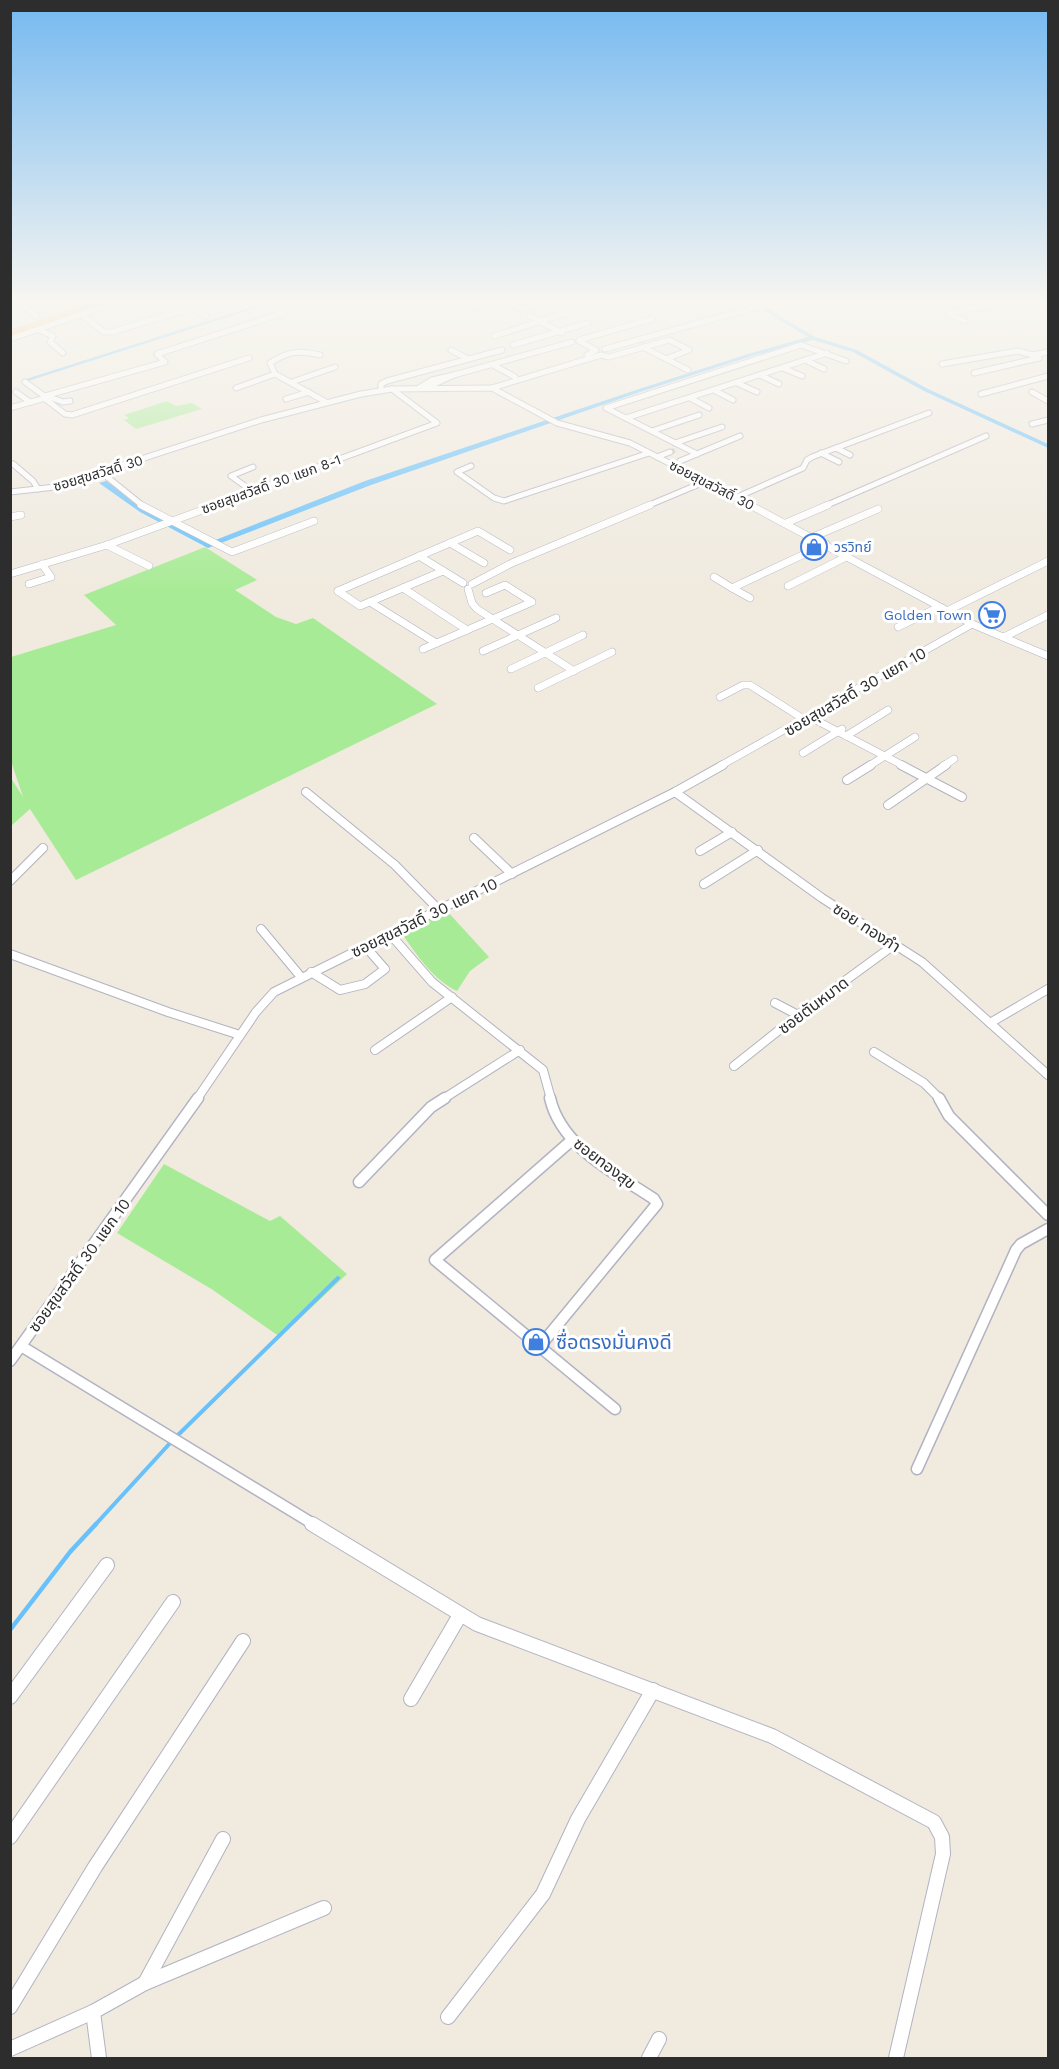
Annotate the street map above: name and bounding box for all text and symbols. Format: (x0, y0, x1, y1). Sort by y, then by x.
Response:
street label: ซอยสุขสวัสดิ์ 30 แยก 8-1 (199, 451, 343, 518)
street label: ซอยสุขสวัสดิ์ 30 (51, 452, 145, 495)
street label: ซอยสุขสวัสดิ์ 30 (666, 457, 757, 514)
shop icon: วรวิทย์ (799, 532, 829, 562)
place label: วรวิทย์ (834, 539, 872, 555)
supermarket icon: Golden Town (977, 600, 1007, 630)
place label: Golden Town (884, 607, 972, 623)
street label: ซอยสุขสวัสดิ์ 30 แยก 10 (781, 643, 930, 740)
street label: ซอยสุขสวัสดิ์ 30 แยก 10 (348, 874, 501, 961)
street label: ซอย ทองภํา (829, 899, 904, 956)
street label: ซอยตันหมาด (774, 973, 852, 1038)
street label: ซอยทองสุข (570, 1134, 640, 1193)
street label: ซอยสุขสวัสดิ์ 30 แยก 10 (24, 1195, 134, 1336)
shop icon: ซื่อตรงมั่นคงดี (521, 1327, 551, 1357)
place label: ซื่อตรงมั่นคงดี (556, 1328, 672, 1354)

